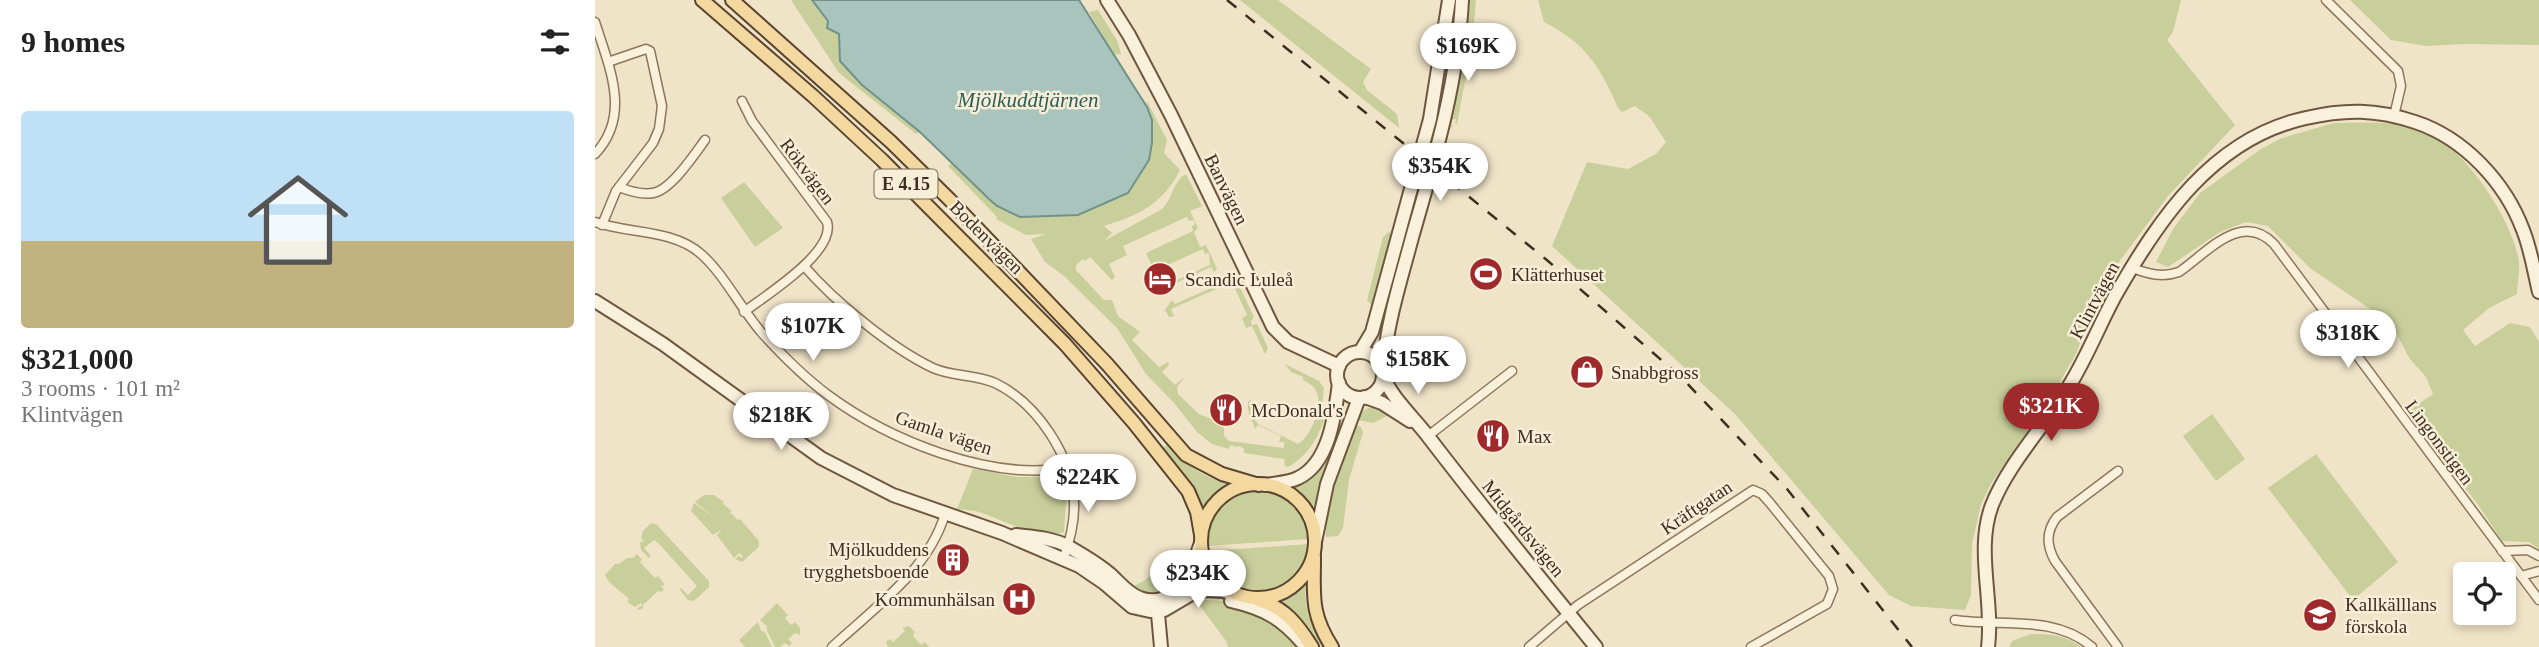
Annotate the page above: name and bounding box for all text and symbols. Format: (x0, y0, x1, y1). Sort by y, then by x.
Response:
icon: filters (536, 23, 574, 61)
pin: $169K (1419, 24, 1517, 83)
text: 9 homes (21, 25, 125, 58)
text: $169K (1436, 33, 1500, 58)
water label: Mjölkuddtjärnen (956, 88, 1099, 112)
street label: Rökvägen (776, 134, 839, 209)
pin: $354K (1391, 144, 1489, 203)
street label: Banvägen (1200, 150, 1253, 228)
text: $354K (1408, 153, 1472, 178)
icon: home (235, 157, 361, 283)
road number: E 4.15 (875, 169, 937, 198)
street label: Bodenvägen (946, 196, 1028, 279)
sports icon: Klätterhuset (1467, 255, 1505, 293)
street label: Klintvägen (2065, 258, 2124, 342)
hotel icon: Scandic Luleå (1141, 260, 1179, 298)
place label: Klätterhuset (1511, 264, 1605, 285)
place label: Scandic Luleå (1185, 269, 1294, 290)
pin: $107K (764, 304, 862, 363)
pin: $318K (2299, 310, 2397, 370)
text: $107K (781, 313, 845, 338)
text: $318K (2316, 320, 2380, 345)
pin: $158K (1369, 336, 1467, 396)
text: $321,000 (21, 342, 134, 375)
text: $158K (1386, 346, 1450, 371)
shop icon: Snabbgross (1568, 353, 1606, 391)
place label: Snabbgross (1611, 362, 1699, 383)
text: 3 rooms · 101 m² (21, 376, 180, 401)
pin: $321K (2002, 384, 2100, 443)
restaurant icon: McDonald's (1207, 391, 1245, 429)
pin: $218K (732, 392, 830, 452)
text: $321K (2019, 393, 2083, 418)
street label: Lingonstigen (2401, 396, 2478, 489)
place label: McDonald's (1251, 400, 1343, 421)
text: Klintvägen (21, 402, 123, 427)
text: $218K (749, 402, 813, 427)
street label: Gamla vägen (893, 406, 995, 459)
restaurant icon: Max (1474, 417, 1512, 455)
place label: Max (1517, 426, 1552, 447)
pin: $224K (1039, 454, 1137, 514)
text: $224K (1056, 464, 1120, 489)
street label: Midgårdsvägen (1478, 476, 1569, 581)
street label: Kräftgatan (1657, 476, 1736, 539)
place label: Mjölkuddens trygghetsboende (803, 539, 929, 582)
building icon: Mjölkuddens trygghetsboende (934, 541, 972, 579)
pin: $234K (1149, 550, 1247, 610)
text: $234K (1166, 560, 1230, 585)
map controls (2453, 562, 2516, 625)
button: locate (2453, 562, 2516, 625)
hospital icon: Kommunhälsan (1000, 580, 1038, 618)
place label: Kommunhälsan (875, 589, 995, 610)
place label: Kallkälllans förskola (2345, 594, 2437, 637)
school or university icon: Kallkälllans förskola (2301, 596, 2339, 634)

